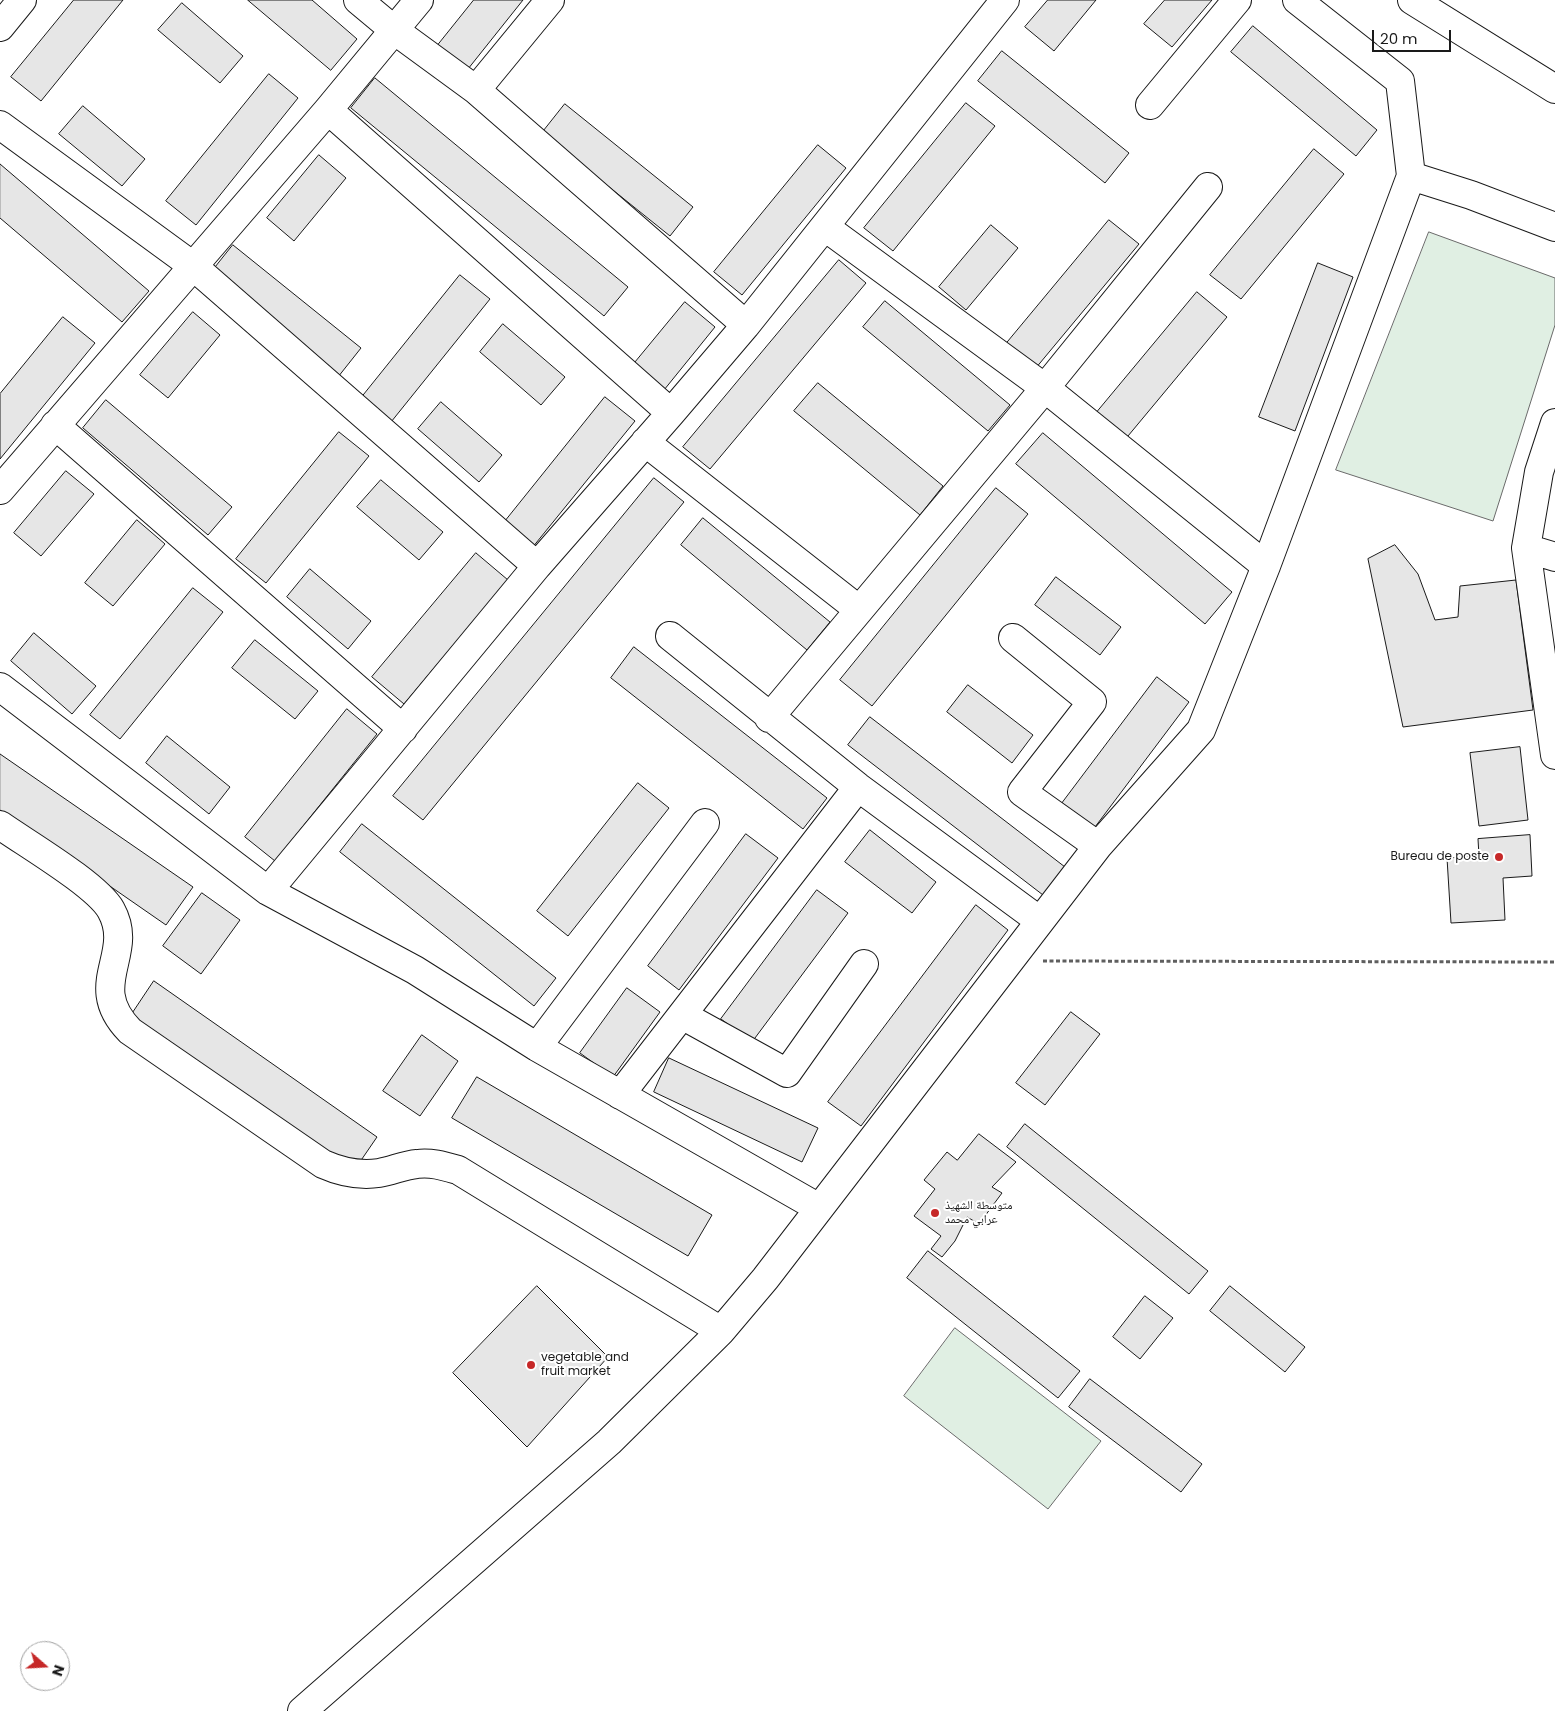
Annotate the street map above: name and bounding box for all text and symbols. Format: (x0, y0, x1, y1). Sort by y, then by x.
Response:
scale bar (1375, 20, 1454, 52)
text: 20 m (1380, 28, 1418, 49)
place label: Bureau de poste (1390, 850, 1489, 864)
marker: Bureau de poste (1493, 851, 1505, 863)
place label: متوسطة الشهيذ عرابي محمد (945, 1199, 1012, 1227)
marker: متوسطة الشهيذ عرابي محمد (929, 1207, 941, 1219)
place label: vegetable and fruit market (541, 1351, 629, 1379)
marker: vegetable and fruit market (525, 1359, 537, 1371)
north arrow (20, 1641, 70, 1691)
text: N (47, 1662, 69, 1679)

